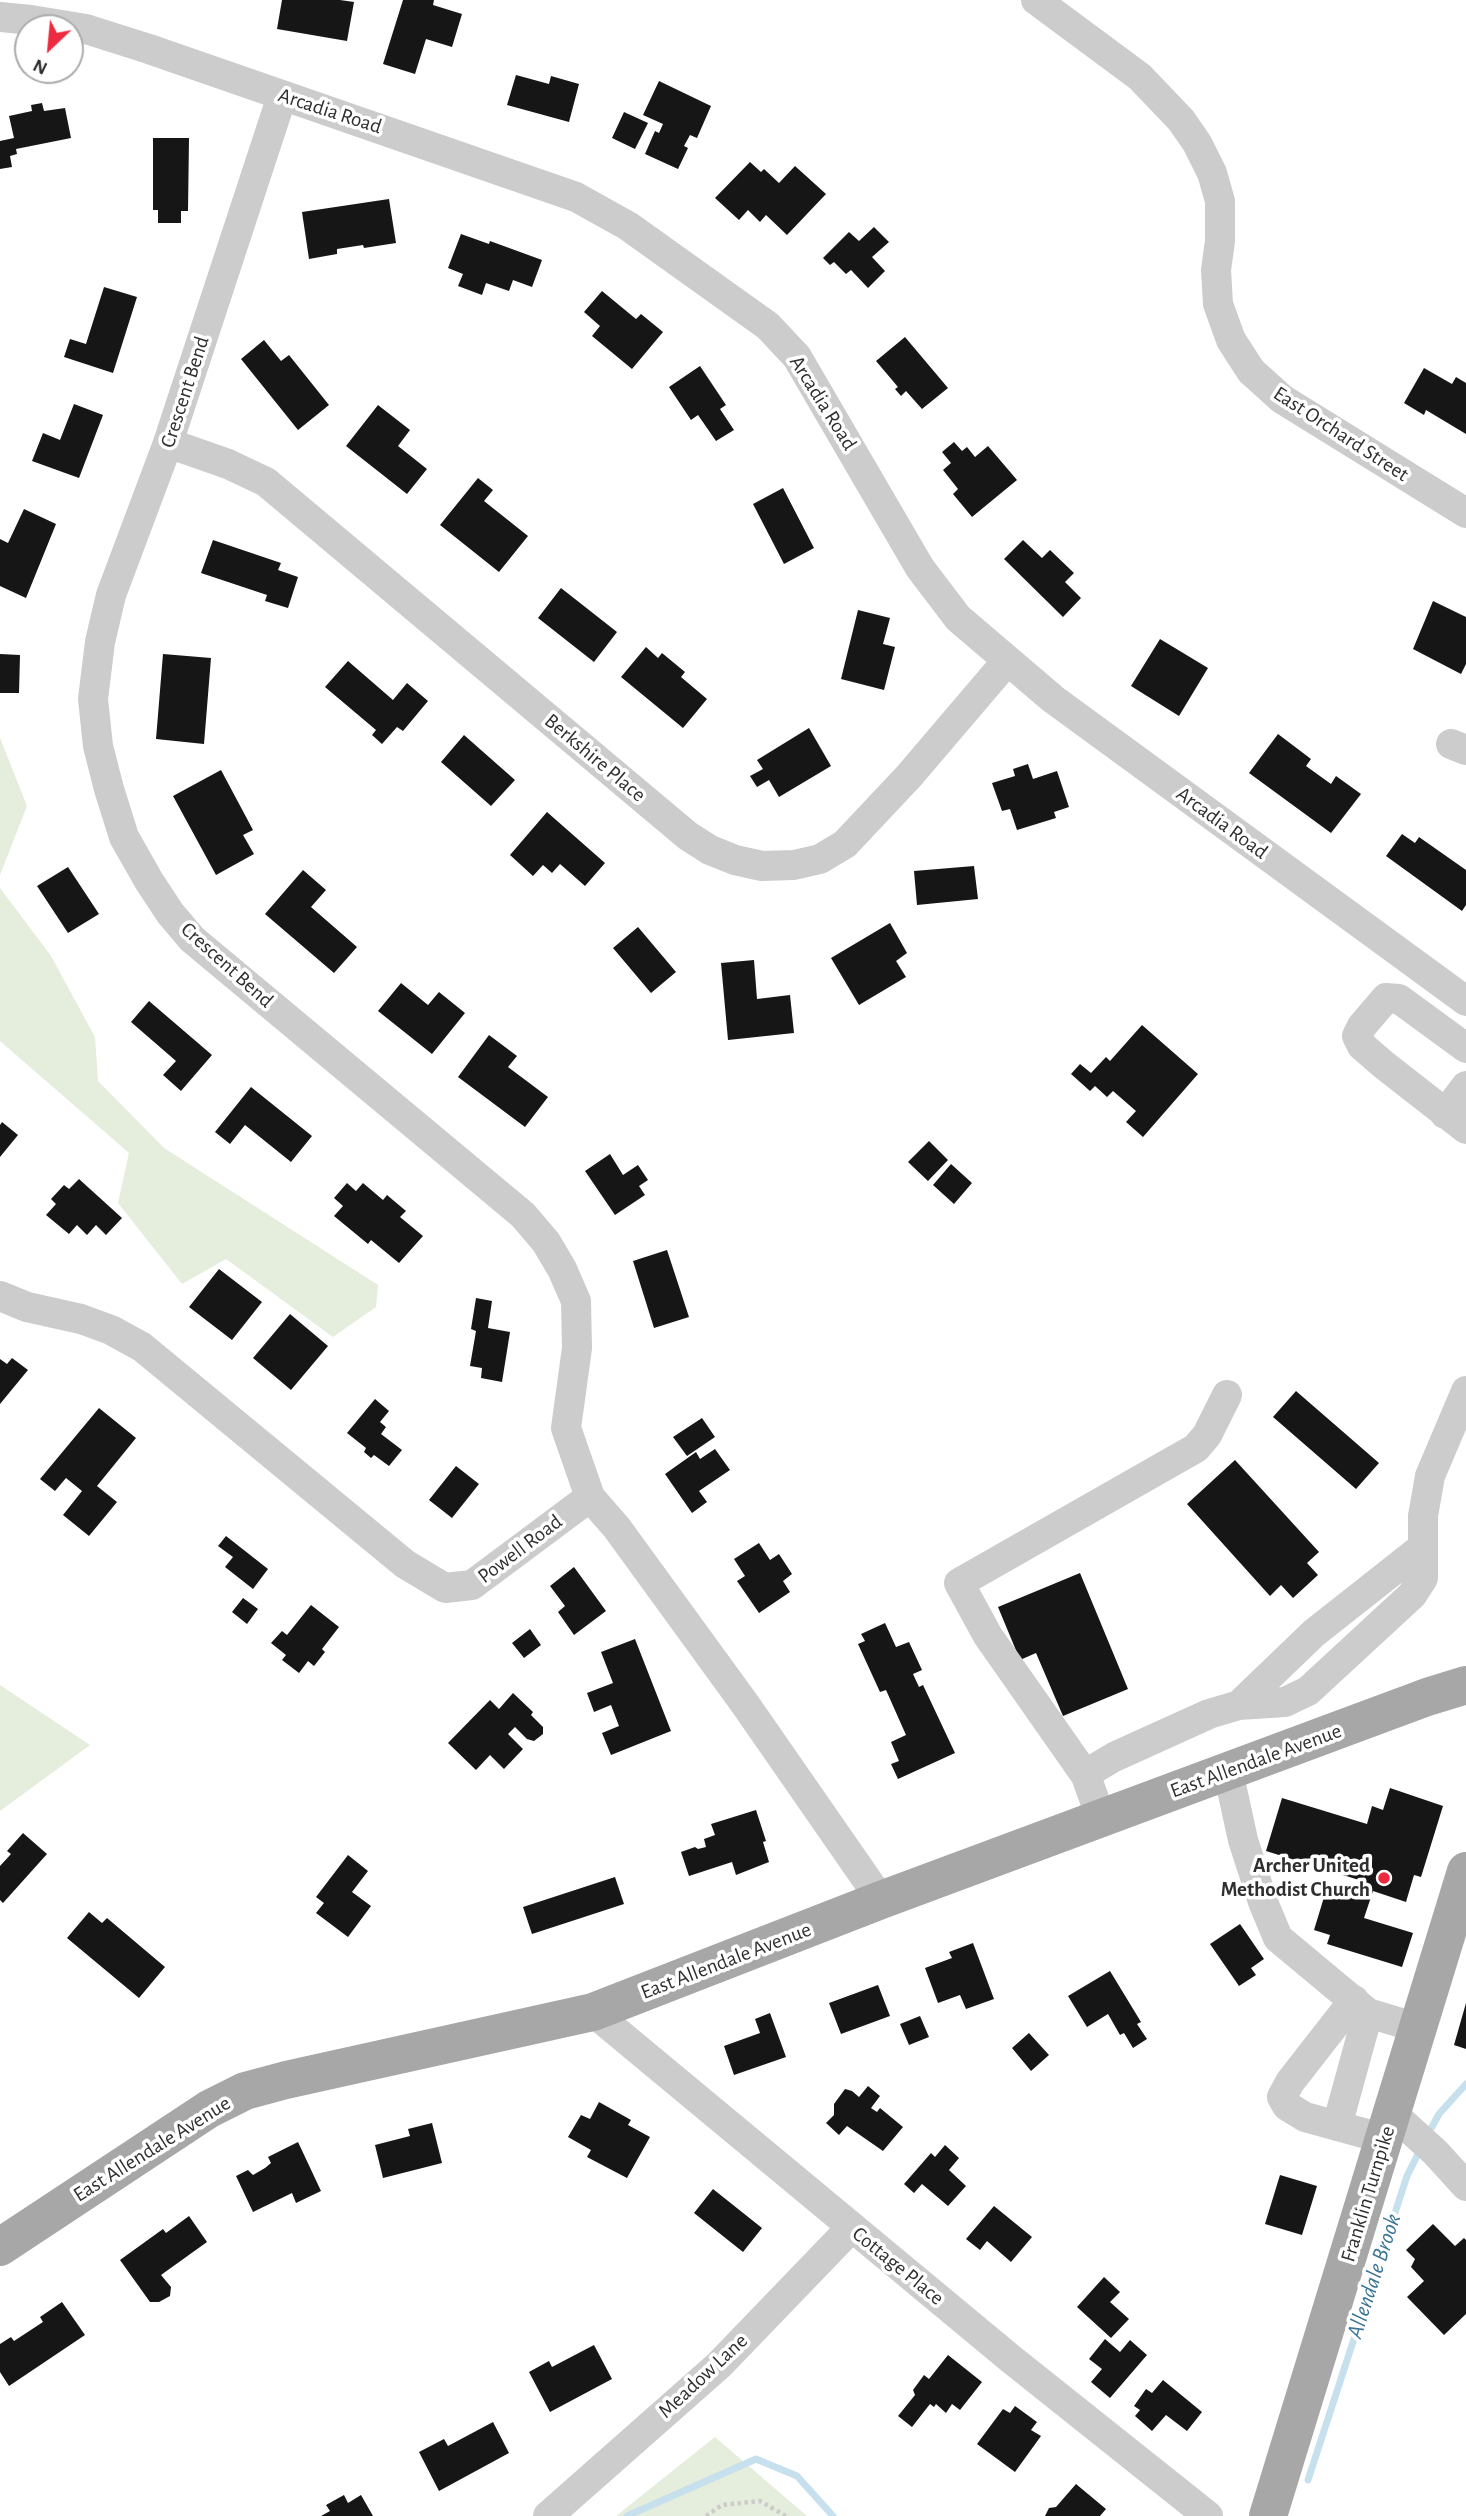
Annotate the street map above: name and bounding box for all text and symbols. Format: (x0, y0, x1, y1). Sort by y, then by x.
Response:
north arrow (14, 14, 84, 84)
text: N (30, 55, 51, 78)
street label: Arcadia Road (275, 82, 385, 140)
street label: Crescent Bend (155, 333, 215, 451)
street label: Arcadia Road (784, 351, 862, 455)
street label: East Orchard Street (1269, 381, 1413, 487)
street label: Berkshire Place (539, 708, 651, 808)
street label: Arcadia Road (1171, 781, 1273, 865)
street label: Crescent Bend (175, 917, 279, 1013)
street label: Powell Road (473, 1509, 567, 1589)
street label: East Allendale Avenue (1167, 1718, 1345, 1804)
place label: Archer United Methodist Church (1221, 1853, 1370, 1903)
marker: Archer United Methodist Church (1376, 1870, 1392, 1886)
street label: East Allendale Avenue (637, 1917, 815, 2005)
street label: East Allendale Avenue (69, 2090, 235, 2208)
street label: Franklin Turnpike (1335, 2123, 1401, 2265)
water label: Allendale Brook (1341, 2210, 1407, 2342)
street label: Cottage Place (847, 2221, 949, 2311)
street label: Meadow Lane (653, 2328, 753, 2424)

